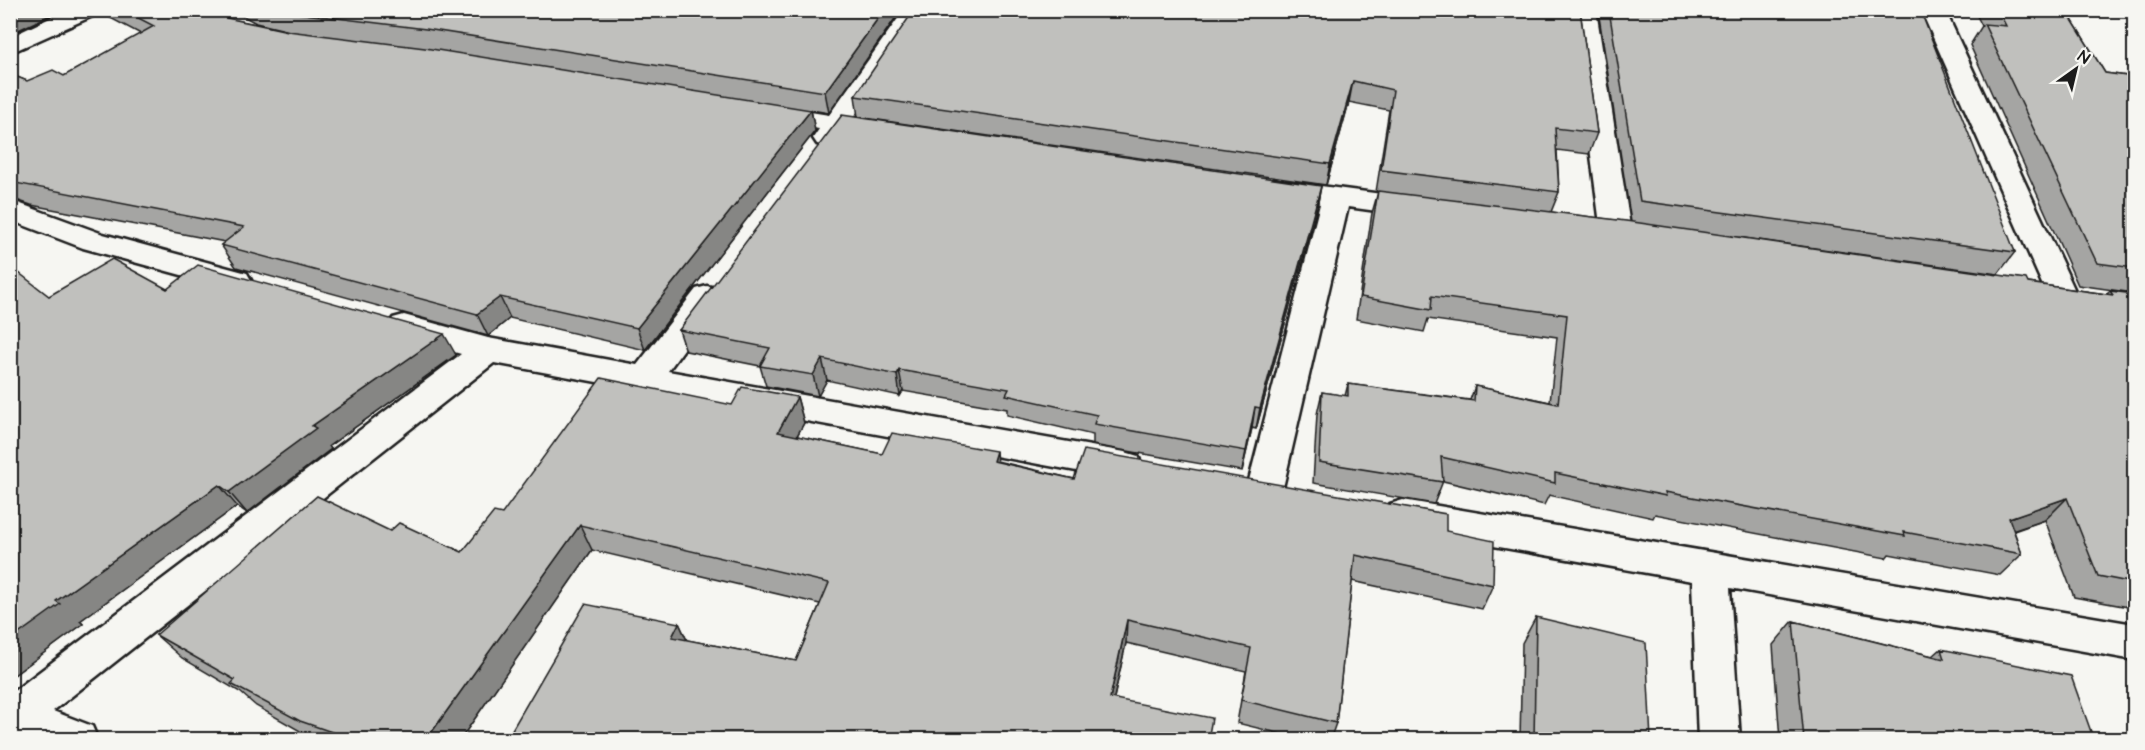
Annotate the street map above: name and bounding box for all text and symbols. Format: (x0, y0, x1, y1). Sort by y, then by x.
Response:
north arrow (2046, 39, 2106, 99)
text: N (2074, 45, 2094, 69)

